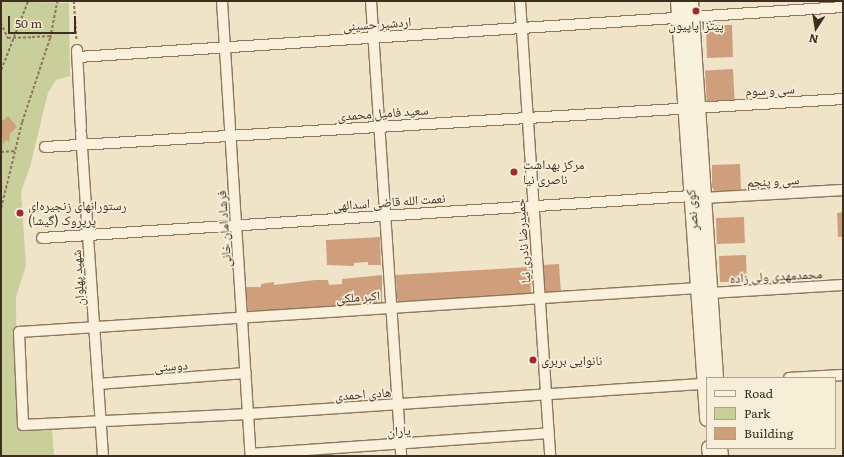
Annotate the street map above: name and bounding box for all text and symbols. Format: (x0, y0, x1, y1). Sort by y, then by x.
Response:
marker: پیتزا پاپیون (691, 6, 701, 16)
scale bar (10, 8, 78, 34)
north arrow (796, 8, 836, 48)
text: 50 m (15, 14, 42, 32)
street label: اردشیر حسینی (342, 14, 412, 34)
place label: پیتزا پاپیون (668, 17, 724, 33)
text: N (807, 31, 820, 49)
street label: سی و سوم (745, 81, 795, 99)
street label: سعید فامیل محمدی (337, 102, 429, 124)
place label: مرکز بهداشت ناصری نیا (523, 157, 584, 188)
marker: مرکز بهداشت ناصری نیا (508, 166, 520, 178)
street label: سی و پنجم (746, 172, 800, 190)
street label: کوی نصر (683, 189, 701, 231)
street label: فرشاد امان خانی (214, 190, 234, 268)
street label: نعمت الله قاضی اسدالهی (332, 190, 446, 214)
place label: رستورانهای زنجیره‌ای پرپروک (گیشا) (28, 198, 127, 229)
street label: حمیدرضا نادری نیا (512, 198, 534, 284)
marker: رستورانهای زنجیره‌ای پرپروک (گیشا) (15, 208, 25, 218)
street label: شهید پهلوان (68, 249, 88, 307)
street label: محمدمهدی ولی زاده (729, 266, 823, 286)
street label: اکبر ملکی (335, 288, 381, 306)
place label: نانوایی بربری (541, 352, 602, 368)
marker: نانوایی بربری (528, 355, 538, 365)
street label: دوستی (154, 357, 188, 375)
legend (706, 377, 836, 449)
street label: هادی احمدی (334, 384, 392, 404)
text: Road (744, 384, 773, 402)
text: Park (744, 404, 770, 422)
street label: یاران (387, 422, 411, 440)
text: Building (744, 424, 793, 442)

